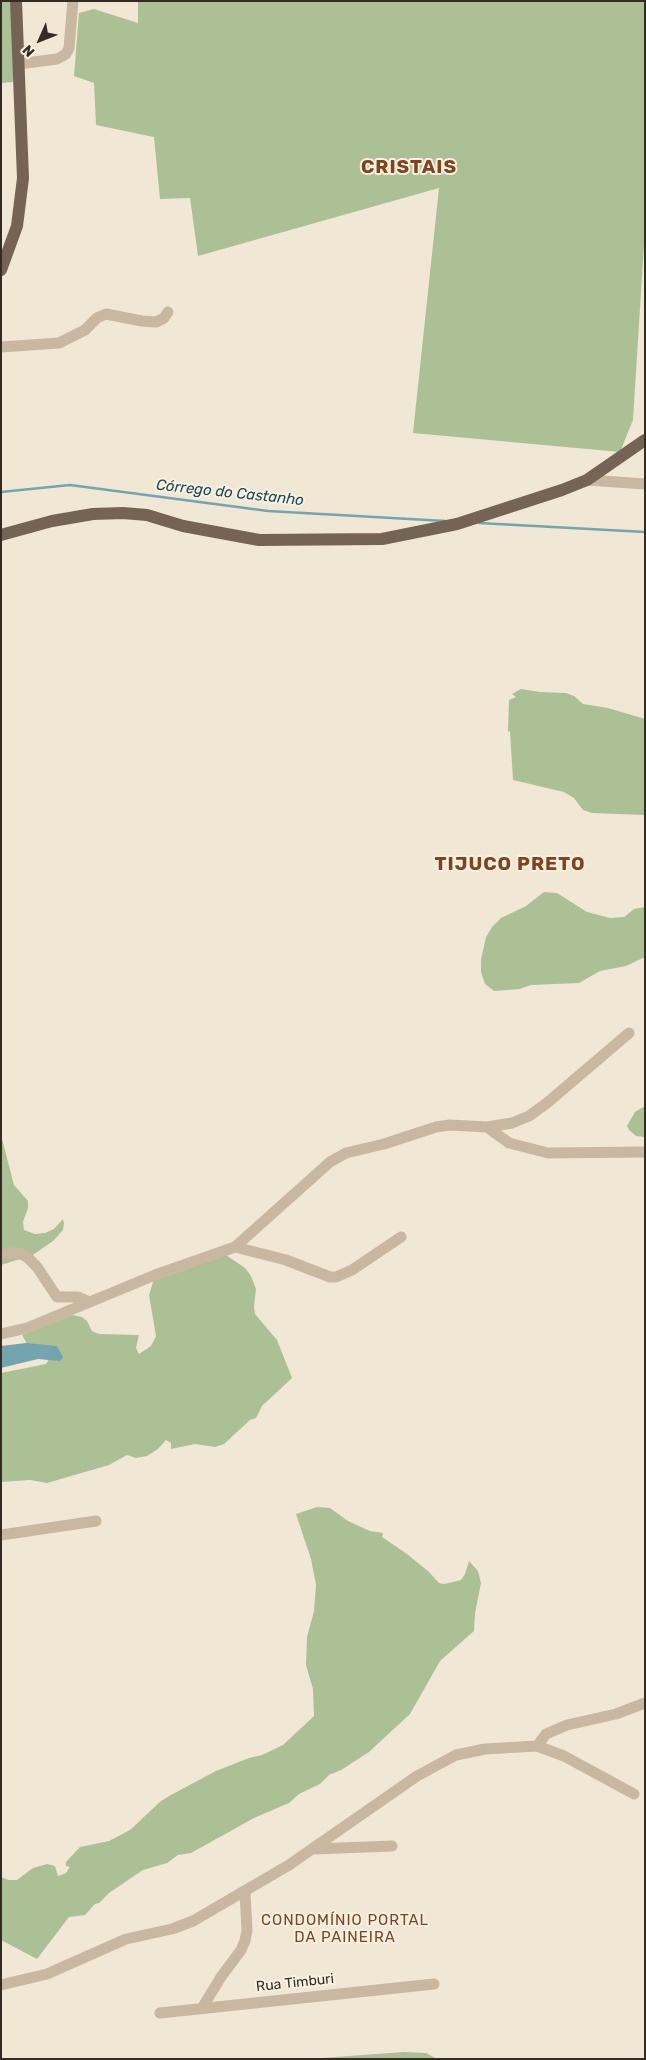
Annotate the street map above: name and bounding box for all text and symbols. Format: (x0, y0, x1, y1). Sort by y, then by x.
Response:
north arrow (15, 15, 65, 65)
text: N (19, 41, 38, 60)
district label: CRISTAIS (360, 157, 458, 179)
water label: Córrego do Castanho (155, 476, 305, 510)
district label: TIJUCO PRETO (433, 854, 587, 876)
district label: CONDOMÍNIO PORTAL DA PAINEIRA (259, 1912, 431, 1947)
street label: Rua Timburi (255, 1971, 335, 1995)

